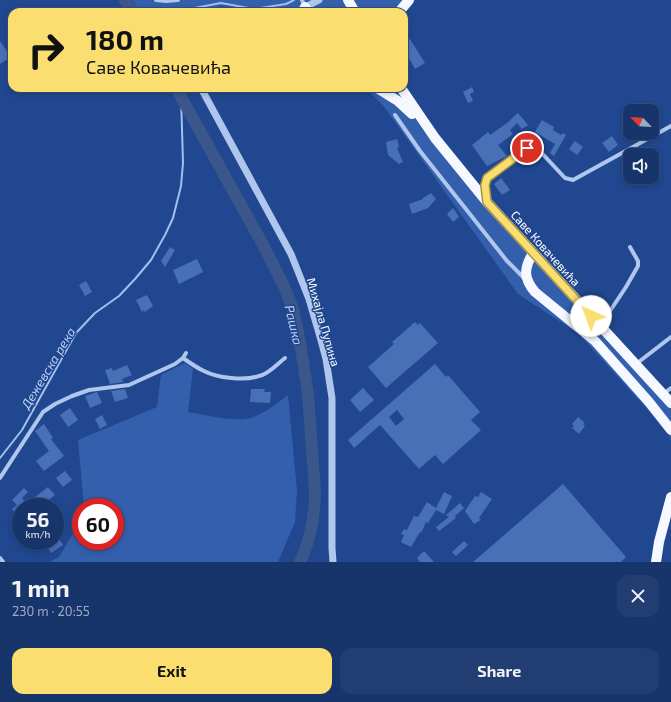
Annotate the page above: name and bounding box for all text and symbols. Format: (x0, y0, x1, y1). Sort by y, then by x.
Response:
text: 180 m (86, 22, 164, 56)
icon: right (20, 24, 72, 76)
text: Саве Ковачевића (86, 56, 231, 78)
north arrow (623, 104, 659, 140)
map controls (623, 104, 659, 184)
pin (510, 131, 544, 165)
icon: arrive (516, 137, 538, 159)
button: sound (623, 148, 659, 184)
street label: Саве Ковачевића (508, 207, 584, 289)
street label: Михајла Пупина (304, 276, 343, 368)
position arrow (570, 295, 612, 337)
water label: Рашка (282, 303, 306, 347)
water label: Дежевска река (17, 324, 79, 413)
speed limit sign: 60 (72, 498, 124, 550)
text: 56 (27, 507, 49, 531)
text: km/h (26, 528, 50, 540)
text: 1 min (12, 573, 70, 602)
button: close (617, 575, 659, 617)
text: 230 m · 20:55 (12, 603, 90, 619)
button: Exit (12, 648, 332, 694)
button: Share (340, 648, 659, 694)

